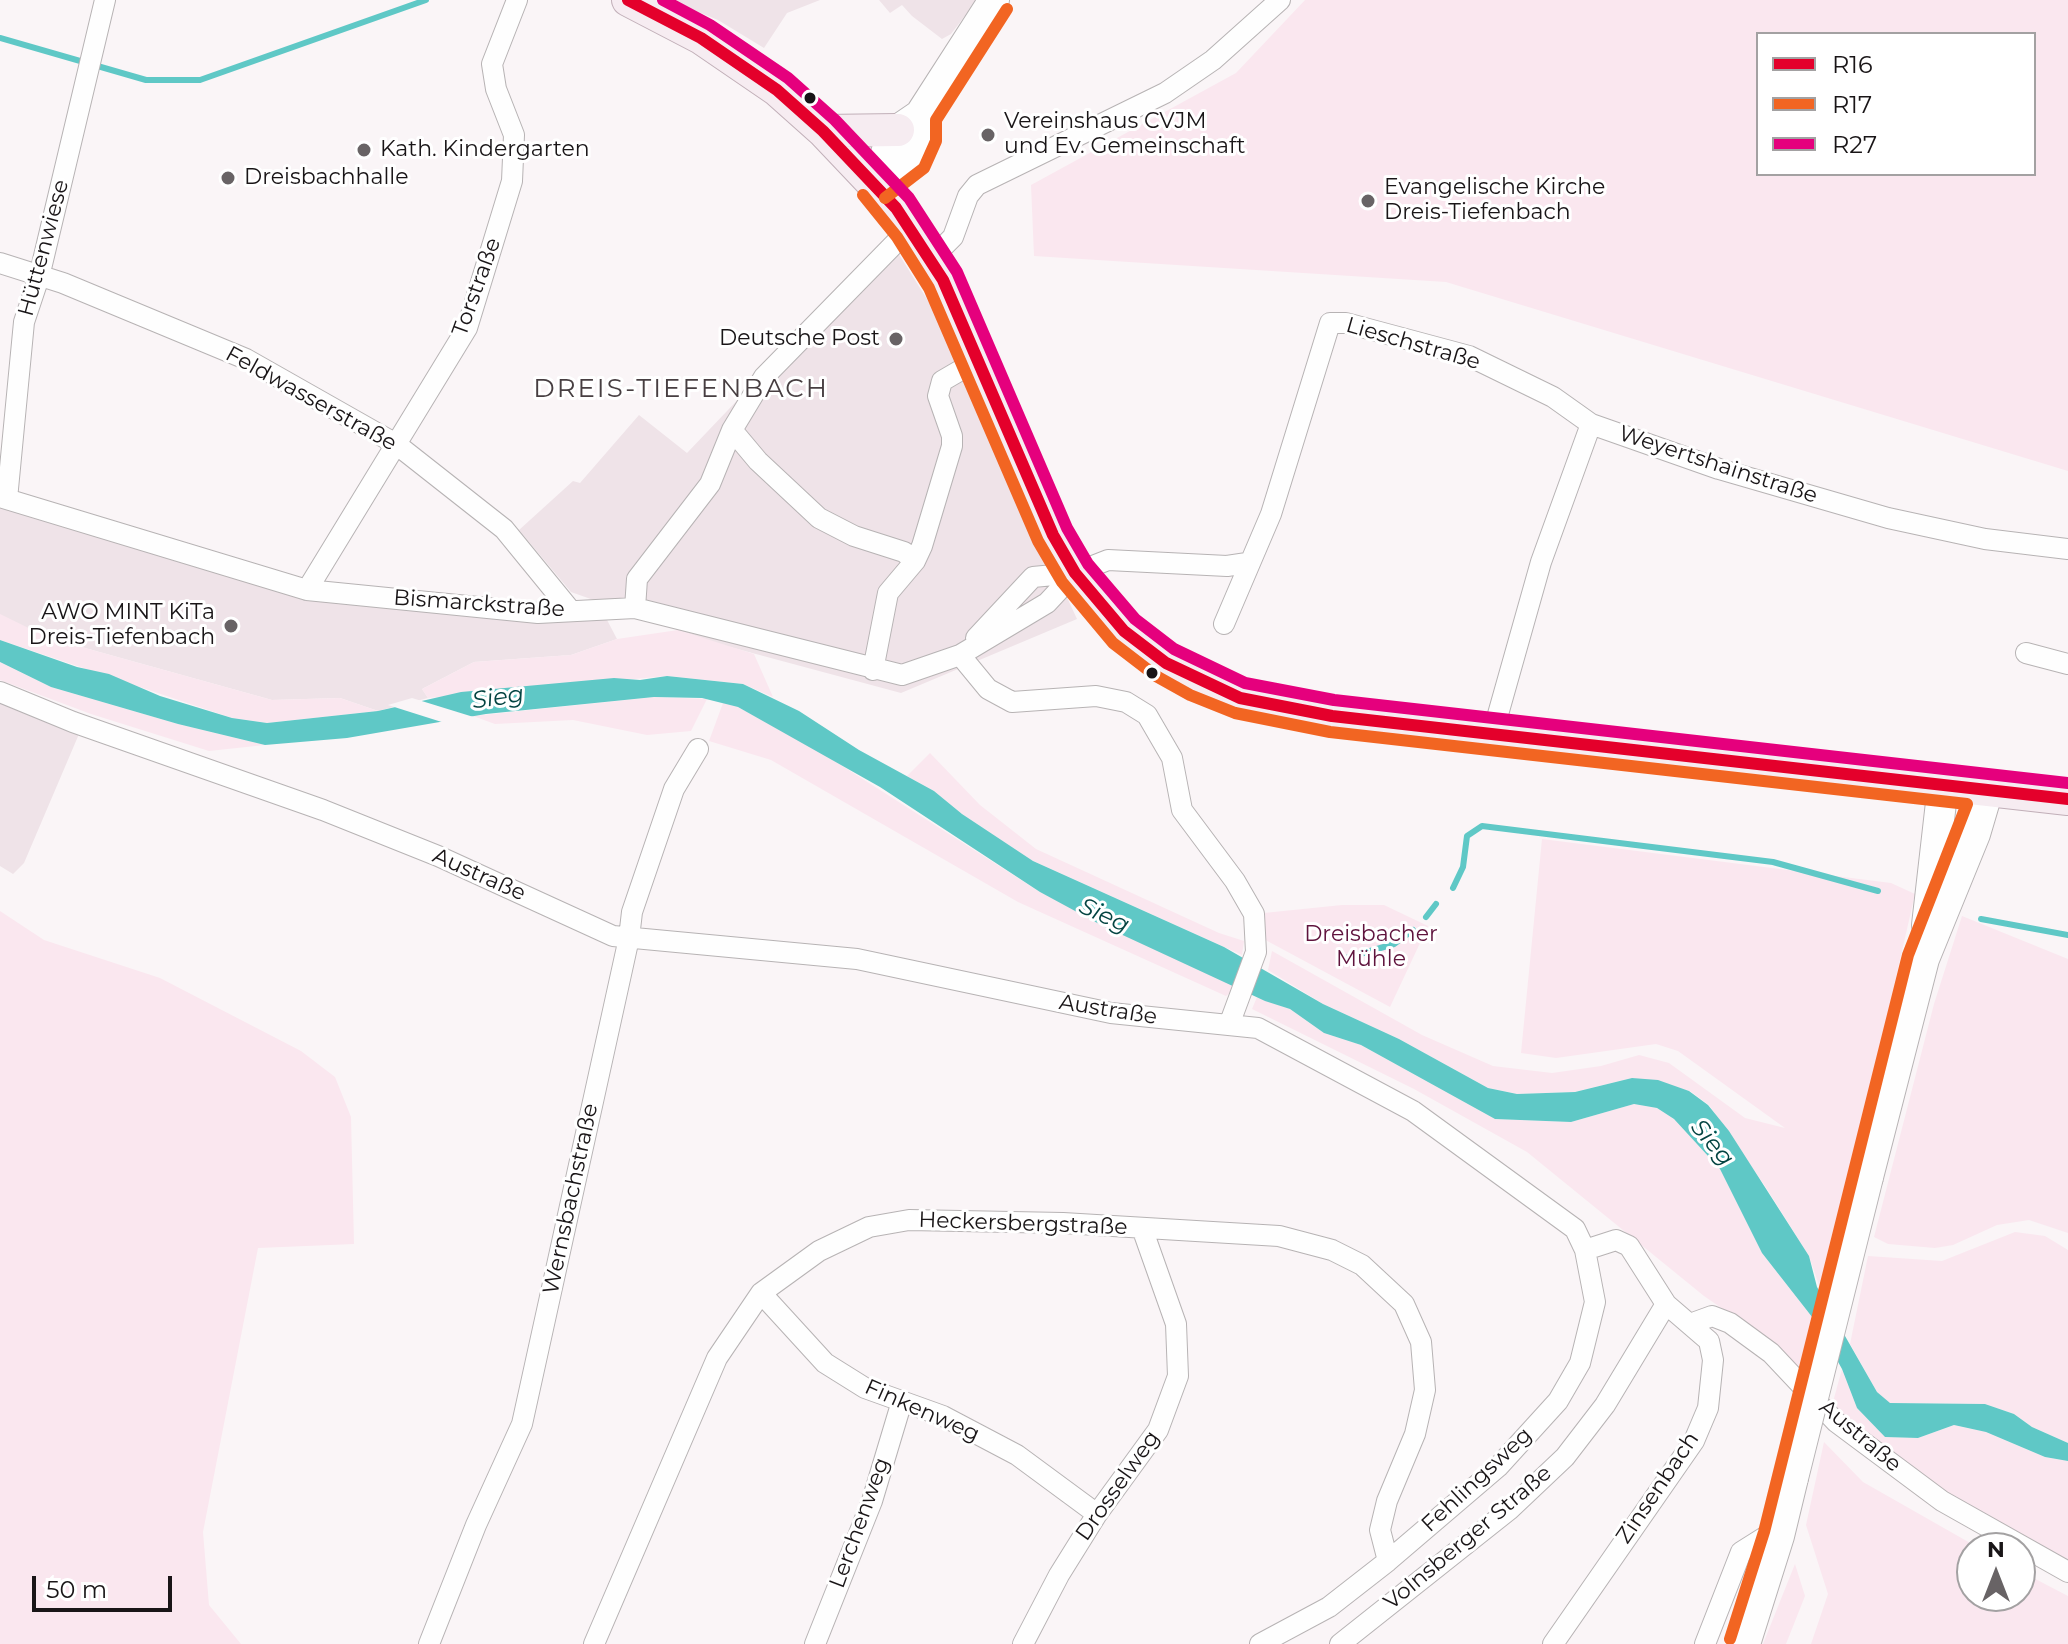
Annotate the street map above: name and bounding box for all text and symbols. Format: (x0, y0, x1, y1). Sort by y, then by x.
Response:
legend (1756, 32, 2036, 176)
text: R16 (1832, 50, 1873, 79)
unlabelled marker (802, 90, 818, 106)
text: R17 (1832, 90, 1872, 119)
place label: Vereinshaus CVJM und Ev. Gemeinschaft (1004, 109, 1245, 160)
marker: Vereinshaus CVJM und Ev. Gemeinschaft (979, 126, 997, 144)
text: R27 (1832, 130, 1877, 159)
place label: Kath. Kindergarten (380, 137, 590, 163)
marker: Kath. Kindergarten (355, 141, 373, 159)
place label: Dreisbachhalle (244, 165, 409, 191)
marker: Dreisbachhalle (219, 169, 237, 187)
place label: Evangelische Kirche Dreis-Tiefenbach (1384, 175, 1605, 226)
street label: Hüttenwiese (13, 177, 75, 319)
marker: Evangelische Kirche Dreis-Tiefenbach (1359, 192, 1377, 210)
street label: Torstraße (447, 234, 507, 340)
street label: Lieschstraße (1343, 312, 1483, 376)
place label: Deutsche Post (719, 326, 880, 352)
marker: Deutsche Post (887, 330, 905, 348)
street label: Feldwasserstraße (221, 341, 401, 457)
district label: DREIS-TIEFENBACH (533, 373, 829, 405)
street label: Weyertshainstraße (1615, 420, 1821, 510)
street label: Bismarckstraße (392, 585, 566, 623)
place label: AWO MINT KiTa Dreis-Tiefenbach (28, 600, 215, 652)
marker: AWO MINT KiTa Dreis-Tiefenbach (222, 617, 240, 635)
unlabelled marker (1144, 665, 1160, 681)
water label: Sieg (470, 680, 526, 716)
street label: Austraße (428, 843, 530, 907)
water label: Sieg (1074, 892, 1134, 940)
park label: Dreisbacher Mühle (1304, 922, 1438, 974)
street label: Austraße (1057, 989, 1159, 1031)
street label: Wernsbachstraße (538, 1101, 604, 1297)
water label: Sieg (1684, 1114, 1740, 1172)
street label: Heckersbergstraße (918, 1207, 1128, 1241)
street label: Finkenweg (861, 1374, 983, 1448)
street label: Austraße (1814, 1394, 1906, 1478)
street label: Fehlingsweg (1416, 1422, 1538, 1538)
street label: Drosselweg (1070, 1426, 1166, 1546)
street label: Zinsenbach (1611, 1427, 1705, 1549)
street label: Lerchenweg (824, 1454, 896, 1592)
street label: Volnsberger Straße (1379, 1460, 1557, 1616)
north arrow (1956, 1532, 2036, 1612)
text: N (1987, 1536, 2005, 1563)
scale bar (36, 1560, 176, 1610)
text: 50 m (46, 1575, 107, 1604)

